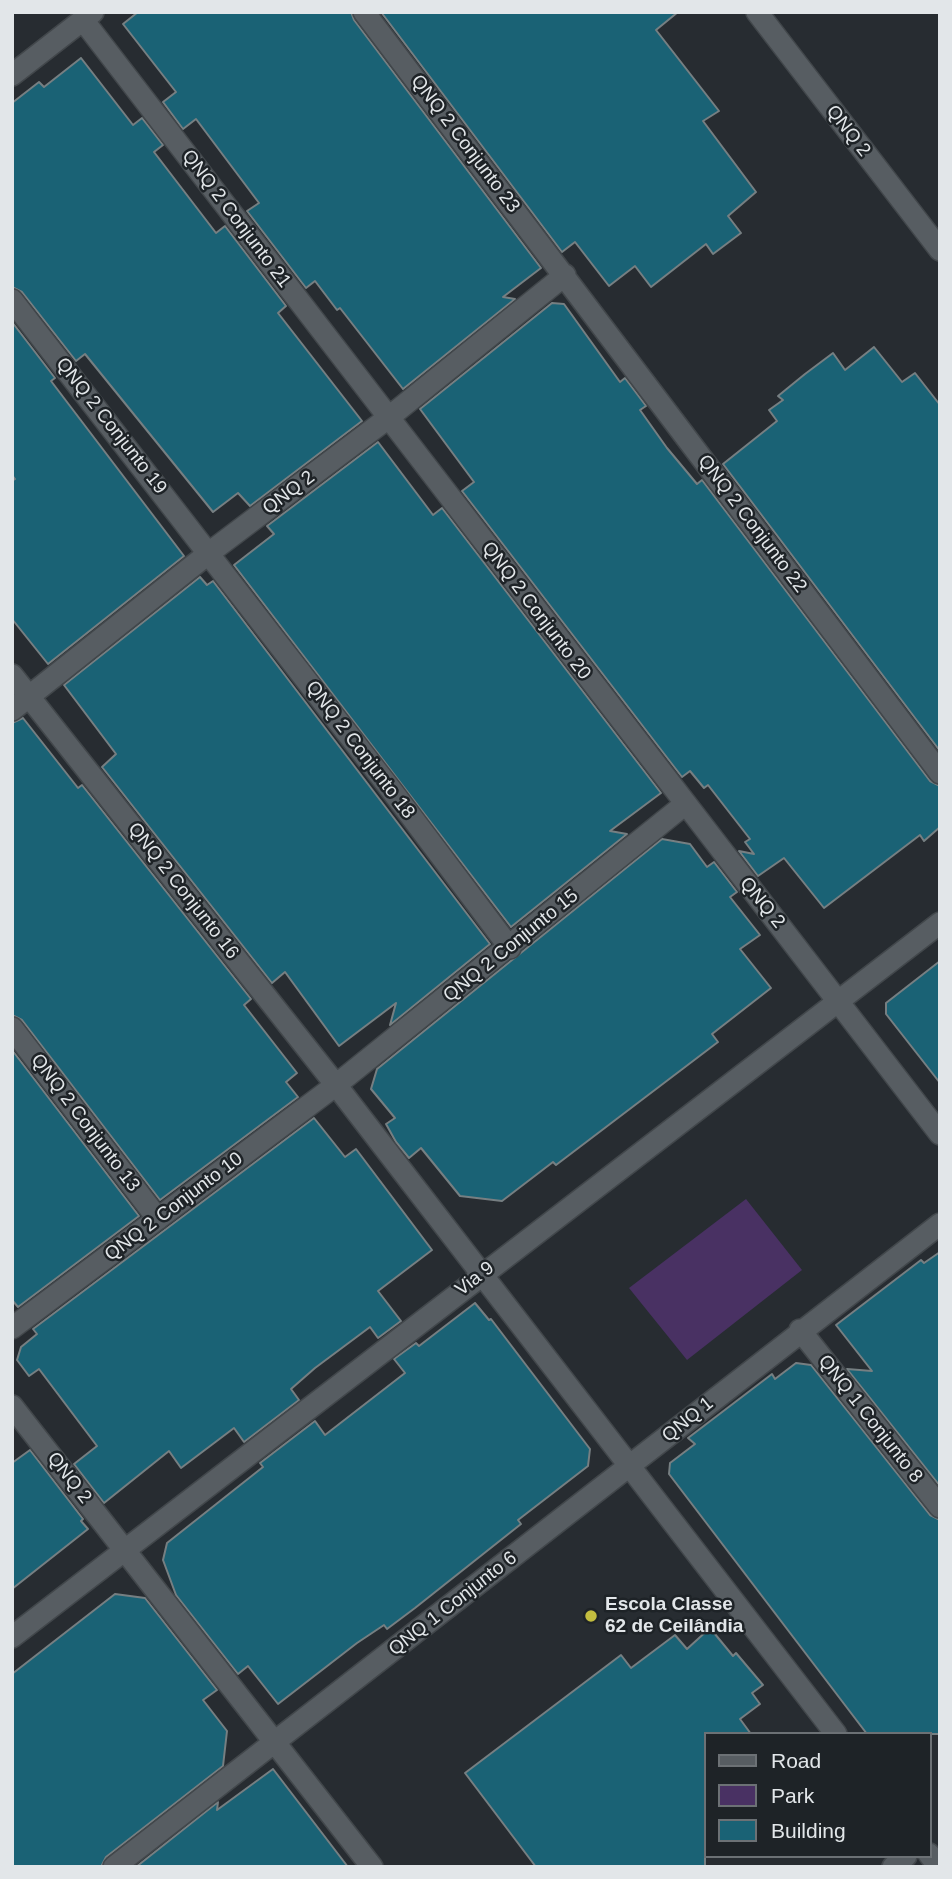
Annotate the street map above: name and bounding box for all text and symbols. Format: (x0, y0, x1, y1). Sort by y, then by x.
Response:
street label: QNQ 2 Conjunto 23 (406, 71, 524, 217)
street label: QNQ 2 (821, 101, 875, 161)
street label: QNQ 2 Conjunto 21 (177, 146, 295, 292)
street label: QNQ 2 Conjunto 19 (51, 353, 171, 499)
street label: QNQ 2 Conjunto 22 (693, 451, 811, 597)
street label: QNQ 2 (259, 466, 319, 520)
street label: QNQ 2 Conjunto 20 (477, 538, 595, 684)
street label: QNQ 2 Conjunto 18 (301, 677, 419, 823)
street label: QNQ 2 Conjunto 16 (123, 818, 243, 964)
street label: QNQ 2 (735, 873, 789, 933)
street label: QNQ 2 Conjunto 15 (439, 885, 583, 1007)
street label: QNQ 2 Conjunto 13 (26, 1050, 144, 1196)
street label: QNQ 2 Conjunto 10 (101, 1148, 247, 1266)
street label: Via 9 (451, 1257, 499, 1301)
street label: QNQ 1 Conjunto 8 (813, 1350, 927, 1488)
street label: QNQ 1 (658, 1393, 718, 1447)
street label: QNQ 2 (42, 1448, 96, 1508)
street label: QNQ 1 Conjunto 6 (384, 1547, 522, 1661)
place label: Escola Classe 62 de Ceilândia (605, 1594, 743, 1638)
marker: Escola Classe 62 de Ceilândia (583, 1608, 599, 1624)
legend (704, 1732, 931, 1858)
text: Road (771, 1749, 821, 1772)
text: Park (771, 1784, 814, 1807)
text: Building (771, 1819, 846, 1842)

